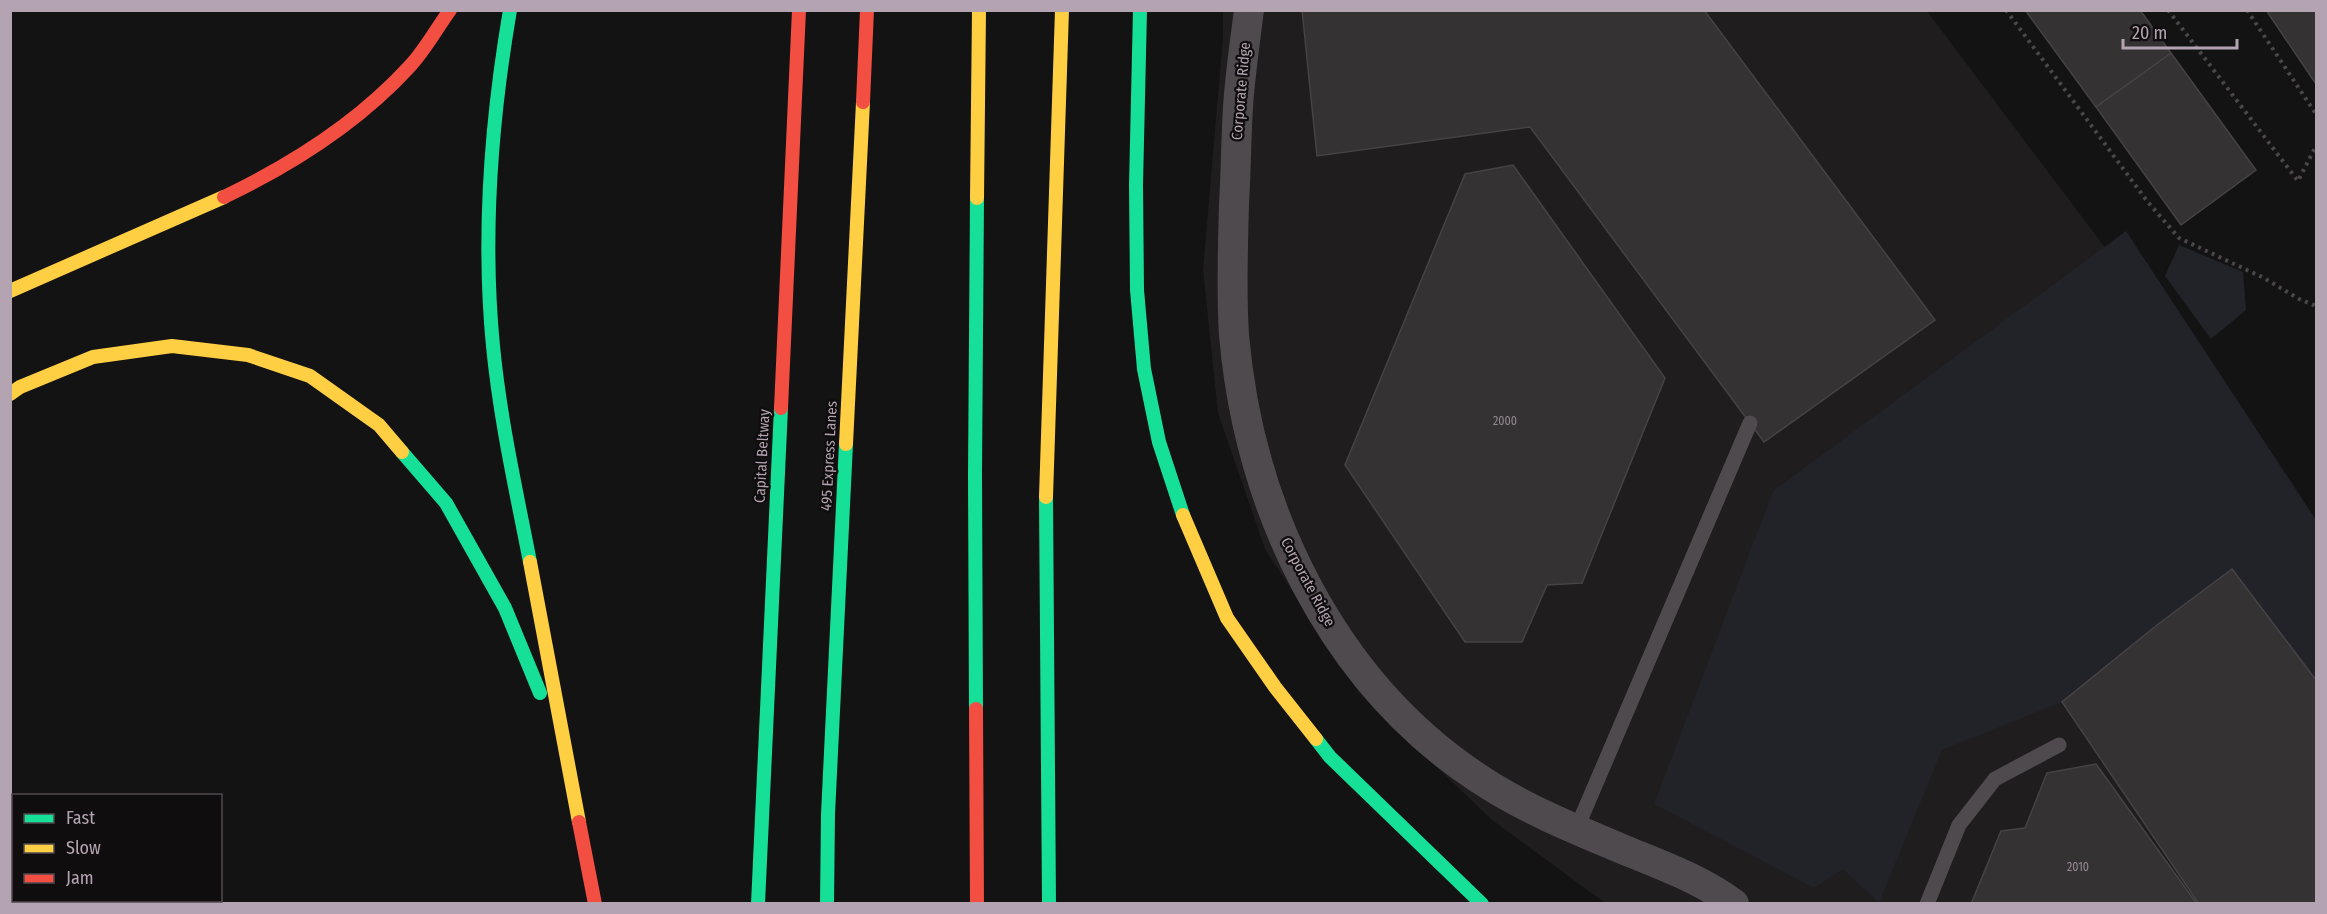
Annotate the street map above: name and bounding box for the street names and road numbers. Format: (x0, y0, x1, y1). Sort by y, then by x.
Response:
street label: Corporate Ridge (1228, 41, 1254, 141)
street label: 495 Express Lanes (817, 400, 841, 512)
street label: Capital Beltway (751, 408, 773, 503)
street label: Corporate Ridge (1277, 534, 1339, 630)

